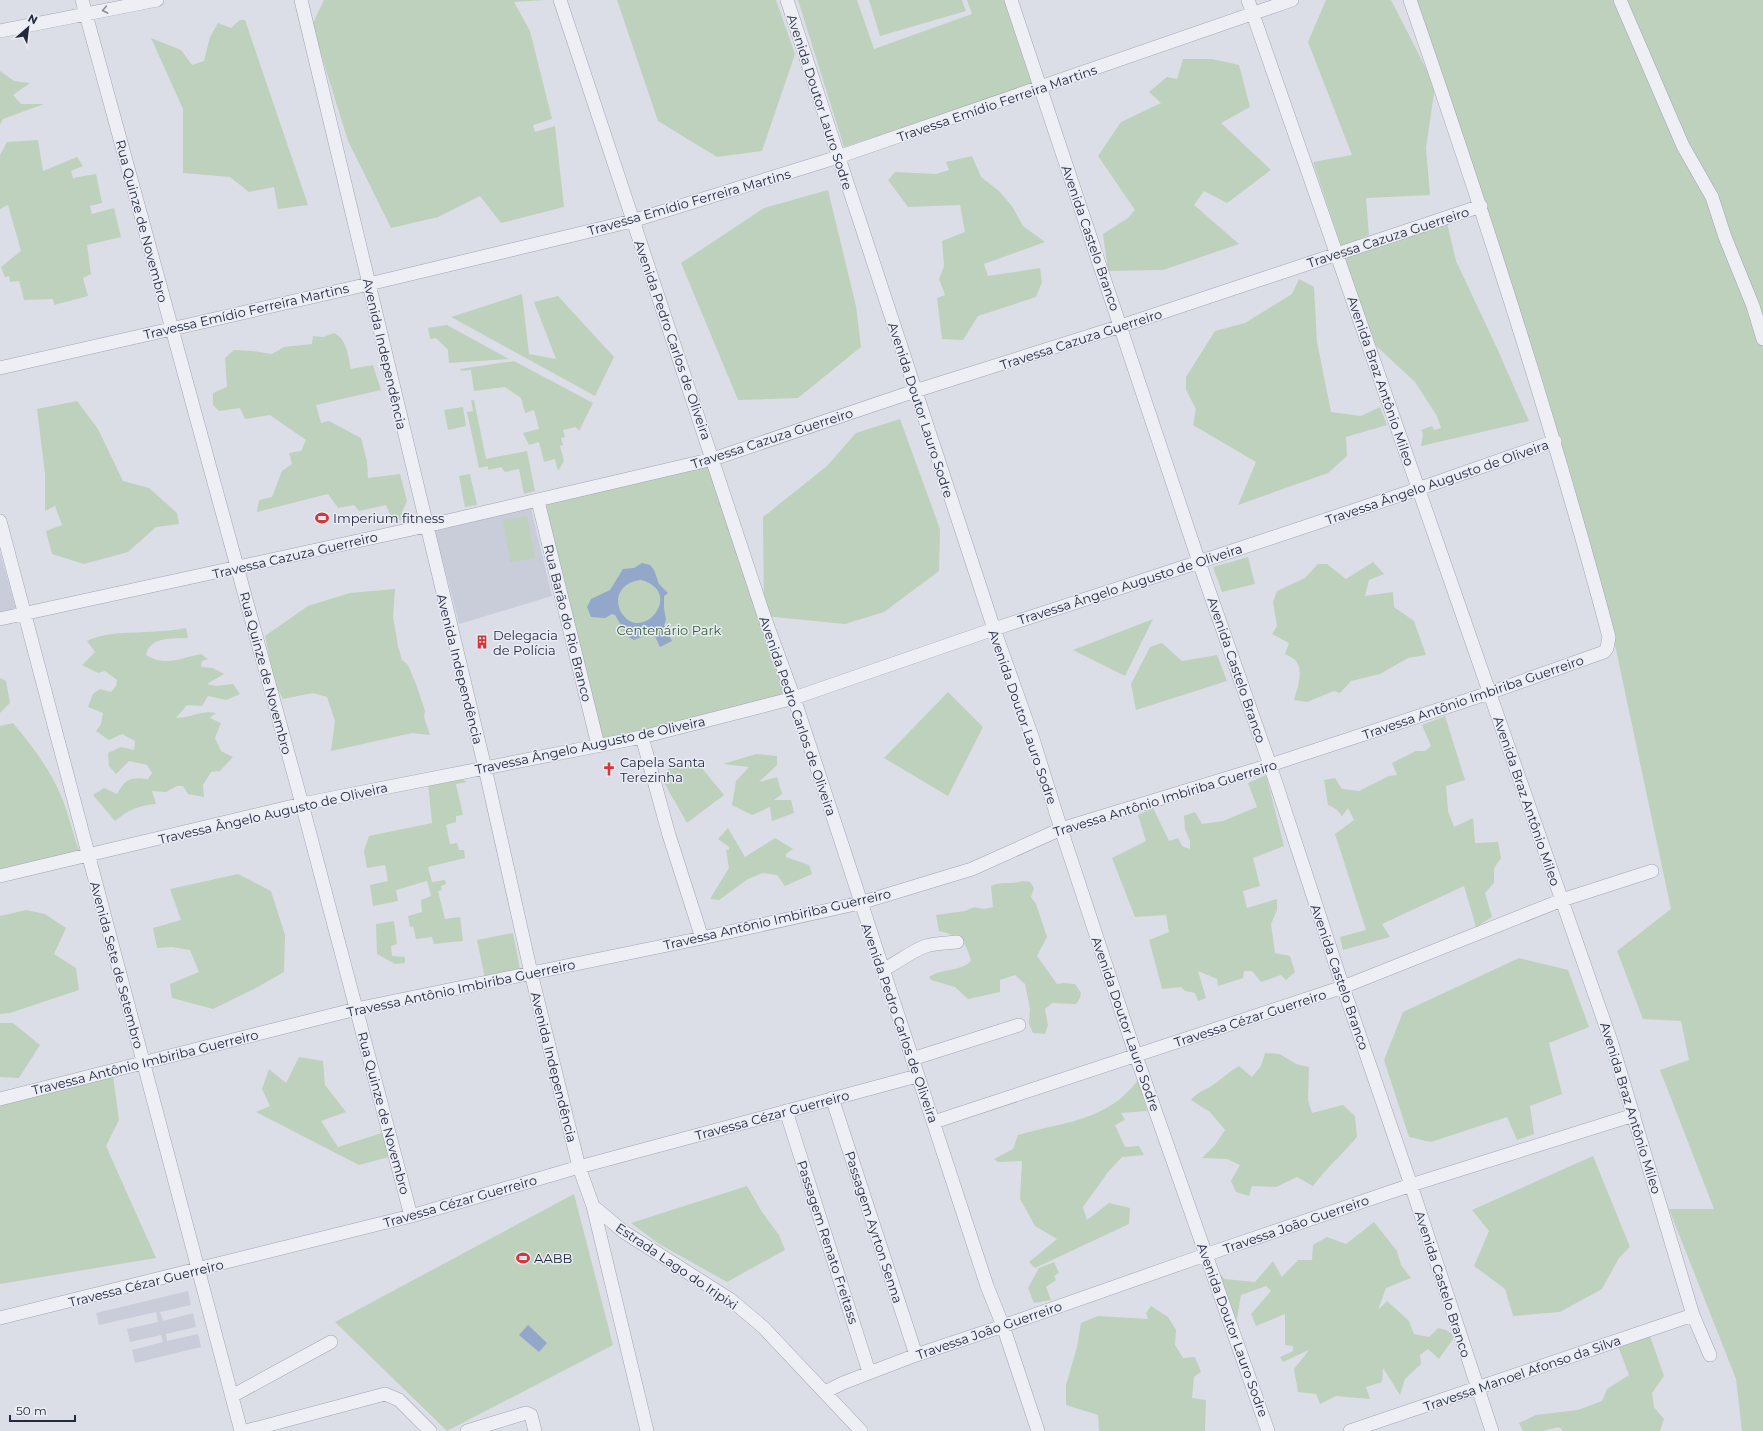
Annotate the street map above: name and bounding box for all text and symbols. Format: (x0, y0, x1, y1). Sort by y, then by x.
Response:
one-way arrow (102, 6, 108, 14)
north arrow (8, 8, 48, 48)
text: N (25, 11, 40, 27)
street label: Avenida Doutor Lauro Sodre (784, 12, 856, 192)
street label: Travessa Emídio Ferreira Martins (895, 61, 1099, 145)
street label: Rua Quinze de Novembro (113, 138, 171, 304)
street label: Avenida Castelo Branco (1058, 163, 1124, 313)
street label: Travessa Emídio Ferreira Martins (586, 165, 792, 239)
street label: Travessa Cazuza Guerreiro (1305, 203, 1471, 271)
street label: Avenida Pedro Carlos de Oliveira (631, 238, 715, 442)
street label: Avenida Independência (360, 277, 410, 431)
street label: Travessa Emídio Ferreira Martins (142, 280, 350, 342)
street label: Avenida Braz Antônio Mileo (1344, 294, 1418, 468)
street label: Travessa Cazuza Guerreiro (998, 305, 1164, 373)
street label: Avenida Doutor Lauro Sodre (885, 320, 957, 500)
street label: Travessa Cazuza Guerreiro (689, 404, 855, 472)
street label: Travessa Ângelo Augusto de Oliveira (1323, 436, 1551, 528)
sports icon: Imperium fitness (314, 510, 330, 526)
place label: Imperium fitness (333, 510, 444, 526)
street label: Travessa Cazuza Guerreiro (211, 528, 379, 582)
street label: Travessa Ângelo Augusto de Oliveira (1016, 540, 1244, 628)
street label: Rua Barão do Rio Branco (541, 543, 595, 703)
street label: Rua Quinze de Novembro (237, 590, 295, 756)
street label: Avenida Independência (434, 592, 486, 746)
street label: Avenida Castelo Branco (1204, 595, 1270, 745)
street label: Avenida Pedro Carlos de Oliveira (756, 614, 840, 818)
park label: Centenário Park (617, 622, 722, 638)
place label: Delegacia de Polícia (493, 627, 558, 658)
street label: Avenida Doutor Lauro Sodre (986, 627, 1061, 807)
building icon: Delegacia de Polícia (474, 634, 490, 650)
street label: Travessa Antônio Imbiriba Guerreiro (1360, 652, 1586, 742)
street label: Travessa Ângelo Augusto de Oliveira (473, 713, 707, 777)
street label: Avenida Braz Antônio Mileo (1490, 714, 1564, 888)
place label: Capela Santa Terezinha (620, 754, 705, 785)
street label: Travessa Antônio Imbiriba Guerreiro (1051, 756, 1279, 840)
church icon: Capela Santa Terezinha (601, 761, 617, 777)
street label: Travessa Ângelo Augusto de Oliveira (157, 779, 389, 847)
street label: Avenida Sete de Setembro (87, 880, 147, 1050)
street label: Travessa Antônio Imbiriba Guerreiro (662, 885, 892, 953)
street label: Avenida Castelo Branco (1307, 902, 1373, 1052)
street label: Avenida Pedro Carlos de Oliveira (858, 921, 942, 1125)
street label: Avenida Doutor Lauro Sodre (1089, 934, 1164, 1114)
street label: Travessa Antônio Imbiriba Guerreiro (345, 956, 577, 1020)
street label: Travessa Cézar Guerreiro (1172, 986, 1328, 1050)
street label: Avenida Independência (528, 990, 580, 1144)
street label: Avenida Braz Antônio Mileo (1597, 1020, 1665, 1196)
street label: Travessa Antônio Imbiriba Guerreiro (30, 1026, 260, 1098)
street label: Rua Quinze de Novembro (355, 1030, 413, 1196)
street label: Travessa Cézar Guerreiro (693, 1087, 851, 1143)
street label: Passagem Ayrton Senna (842, 1149, 906, 1305)
street label: Passagem Renato Freitass (794, 1158, 862, 1326)
street label: Travessa Cézar Guerreiro (381, 1171, 539, 1231)
street label: Travessa João Guerreiro (1221, 1192, 1371, 1256)
street label: Avenida Castelo Branco (1412, 1209, 1474, 1359)
street label: Estrada Lago do Iripixi (613, 1219, 741, 1313)
street label: Avenida Doutor Lauro Sodre (1194, 1241, 1272, 1419)
sports icon: AABB (515, 1250, 531, 1266)
place label: AABB (534, 1250, 573, 1266)
street label: Travessa Cézar Guerreiro (67, 1256, 225, 1310)
street label: Travessa João Guerreiro (914, 1298, 1064, 1362)
street label: Travessa Manoel Afonso da Silva (1421, 1332, 1623, 1414)
scale bar (10, 1397, 75, 1423)
text: 50 m (16, 1403, 47, 1418)

